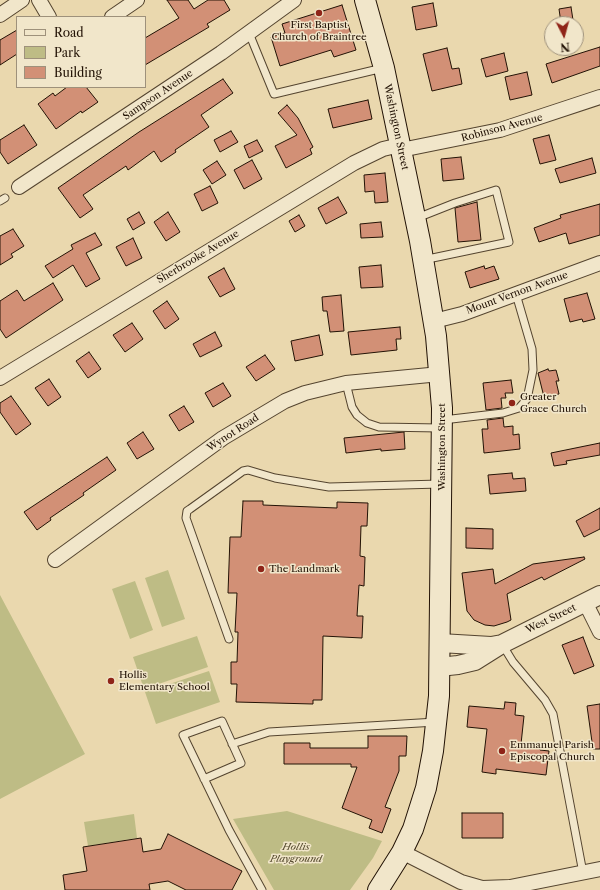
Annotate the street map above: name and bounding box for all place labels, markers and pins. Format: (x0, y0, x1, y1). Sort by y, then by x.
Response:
marker: First Baptist Church of Braintree (314, 8, 324, 18)
place label: First Baptist Church of Braintree (271, 19, 367, 42)
place label: Greater Grace Church (520, 391, 587, 414)
marker: Greater Grace Church (507, 398, 517, 408)
place label: The Landmark (269, 563, 340, 575)
marker: The Landmark (256, 564, 266, 574)
place label: Hollis Elementary School (119, 669, 210, 692)
marker: Hollis Elementary School (106, 676, 116, 686)
place label: Emmanuel Parish Episcopal Church (510, 739, 595, 762)
marker: Emmanuel Parish Episcopal Church (497, 746, 507, 756)

